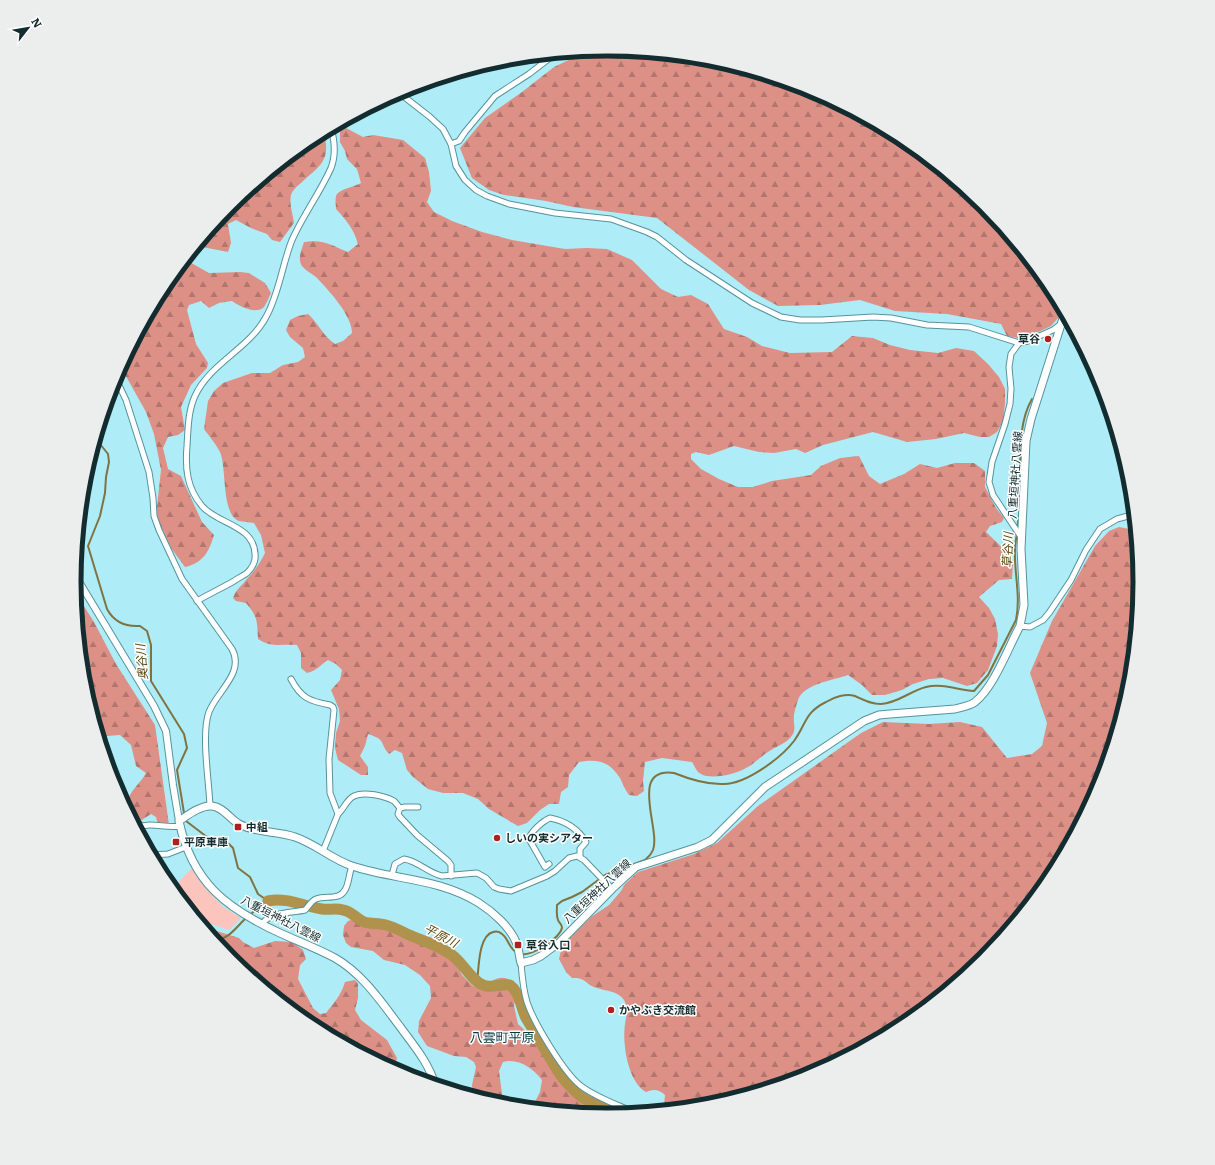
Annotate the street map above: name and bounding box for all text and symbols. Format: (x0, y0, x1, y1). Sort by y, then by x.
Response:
north arrow (8, 8, 48, 48)
text: N (28, 14, 47, 30)
place label: 草谷 (1018, 330, 1040, 346)
marker: 草谷 (1043, 334, 1053, 344)
street label: 八重垣神社八雲線 (1003, 430, 1025, 519)
water label: 草谷川 (997, 530, 1017, 568)
water label: 奥谷川 (130, 641, 152, 681)
place label: 中組 (246, 818, 268, 834)
marker: 中組 (233, 822, 243, 832)
place label: しいの実シアター (505, 829, 593, 845)
place label: 平原車庫 (184, 833, 228, 849)
marker: しいの実シアター (492, 833, 502, 843)
marker: 平原車庫 (171, 837, 181, 847)
street label: 八重垣神社八雲線 (559, 854, 634, 926)
street label: 八重垣神社八雲線 (239, 891, 324, 945)
water label: 平原川 (421, 919, 463, 952)
place label: 草谷入口 (526, 936, 570, 952)
marker: 草谷入口 (513, 940, 523, 950)
place label: かやぶき交流館 (619, 1001, 696, 1017)
marker: かやぶき交流館 (606, 1005, 616, 1015)
district label: 八雲町平原 (469, 1027, 535, 1046)

